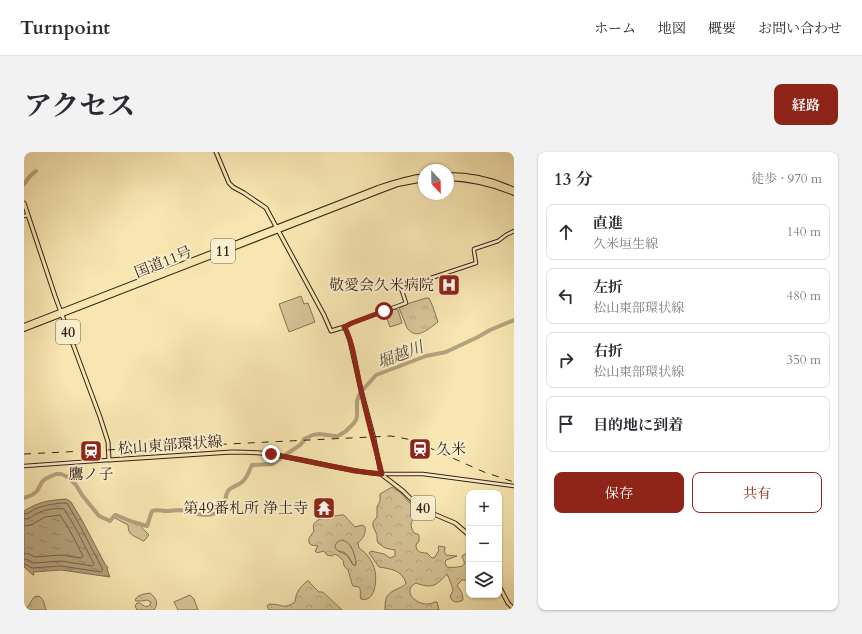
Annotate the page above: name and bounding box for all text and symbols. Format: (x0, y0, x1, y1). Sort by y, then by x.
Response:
text: Turnpoint (20, 15, 110, 41)
text: ホーム (594, 19, 636, 38)
text: 地図 (658, 19, 686, 38)
text: 概要 (708, 19, 736, 38)
text: お問い合わせ (758, 19, 842, 38)
button: 経路 (774, 84, 838, 125)
text: アクセス (24, 87, 135, 125)
north arrow (418, 164, 454, 200)
text: 13 分 (554, 168, 593, 191)
text: 徒歩 · 970 m (751, 170, 822, 188)
text: 直進 (593, 213, 623, 233)
icon: ahead (555, 221, 577, 243)
text: 140 m (787, 223, 821, 241)
text: 久米垣生線 (593, 235, 658, 253)
road number: 11 (211, 239, 235, 263)
street label: 国道11号 (131, 241, 195, 283)
hospital icon: 敬愛会久米病院 (436, 272, 462, 298)
place label: 敬愛会久米病院 (329, 275, 434, 295)
text: 左折 (593, 277, 623, 297)
icon: left (555, 285, 577, 307)
text: 480 m (787, 287, 821, 305)
text: 松山東部環状線 (593, 299, 684, 317)
route start (375, 302, 393, 320)
road number: 40 (56, 320, 80, 344)
water label: 堀越川 (374, 335, 429, 374)
text: 右折 (593, 341, 623, 361)
icon: right (555, 349, 577, 371)
text: 350 m (787, 351, 821, 369)
text: 松山東部環状線 (593, 363, 684, 381)
icon: arrive (555, 413, 577, 435)
text: 目的地に到着 (593, 415, 683, 435)
street label: 松山東部環状線 (117, 431, 223, 459)
station icon: 久米 (407, 436, 433, 462)
station icon: 鷹ノ子 (78, 438, 104, 464)
place label: 久米 (436, 439, 466, 459)
route end (262, 445, 280, 463)
place label: 鷹ノ子 (68, 464, 114, 484)
button: 保存 (554, 472, 684, 513)
button: 共有 (692, 472, 822, 513)
map controls (466, 490, 502, 598)
button: + (466, 490, 502, 526)
temple icon: 第49番札所 浄土寺 (311, 495, 337, 521)
road number: 40 (411, 496, 435, 520)
place label: 第49番札所 浄土寺 (184, 498, 308, 518)
button: − (466, 526, 502, 562)
button: layers (466, 562, 502, 598)

